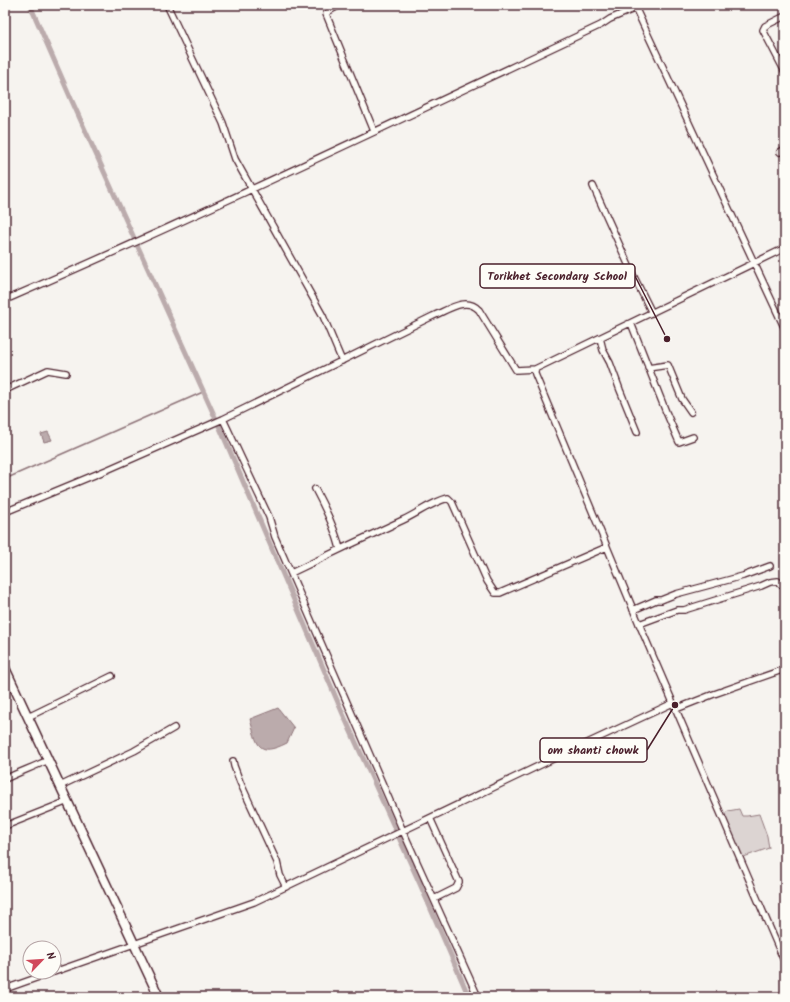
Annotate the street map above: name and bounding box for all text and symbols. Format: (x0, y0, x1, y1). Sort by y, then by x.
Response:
callout: Torikhet Secondary School (480, 264, 635, 288)
text: Torikhet Secondary School (487, 267, 628, 286)
callout: om shanti chowk (540, 738, 647, 762)
text: om shanti chowk (548, 741, 639, 760)
north arrow (22, 940, 62, 980)
text: N (41, 949, 60, 963)

